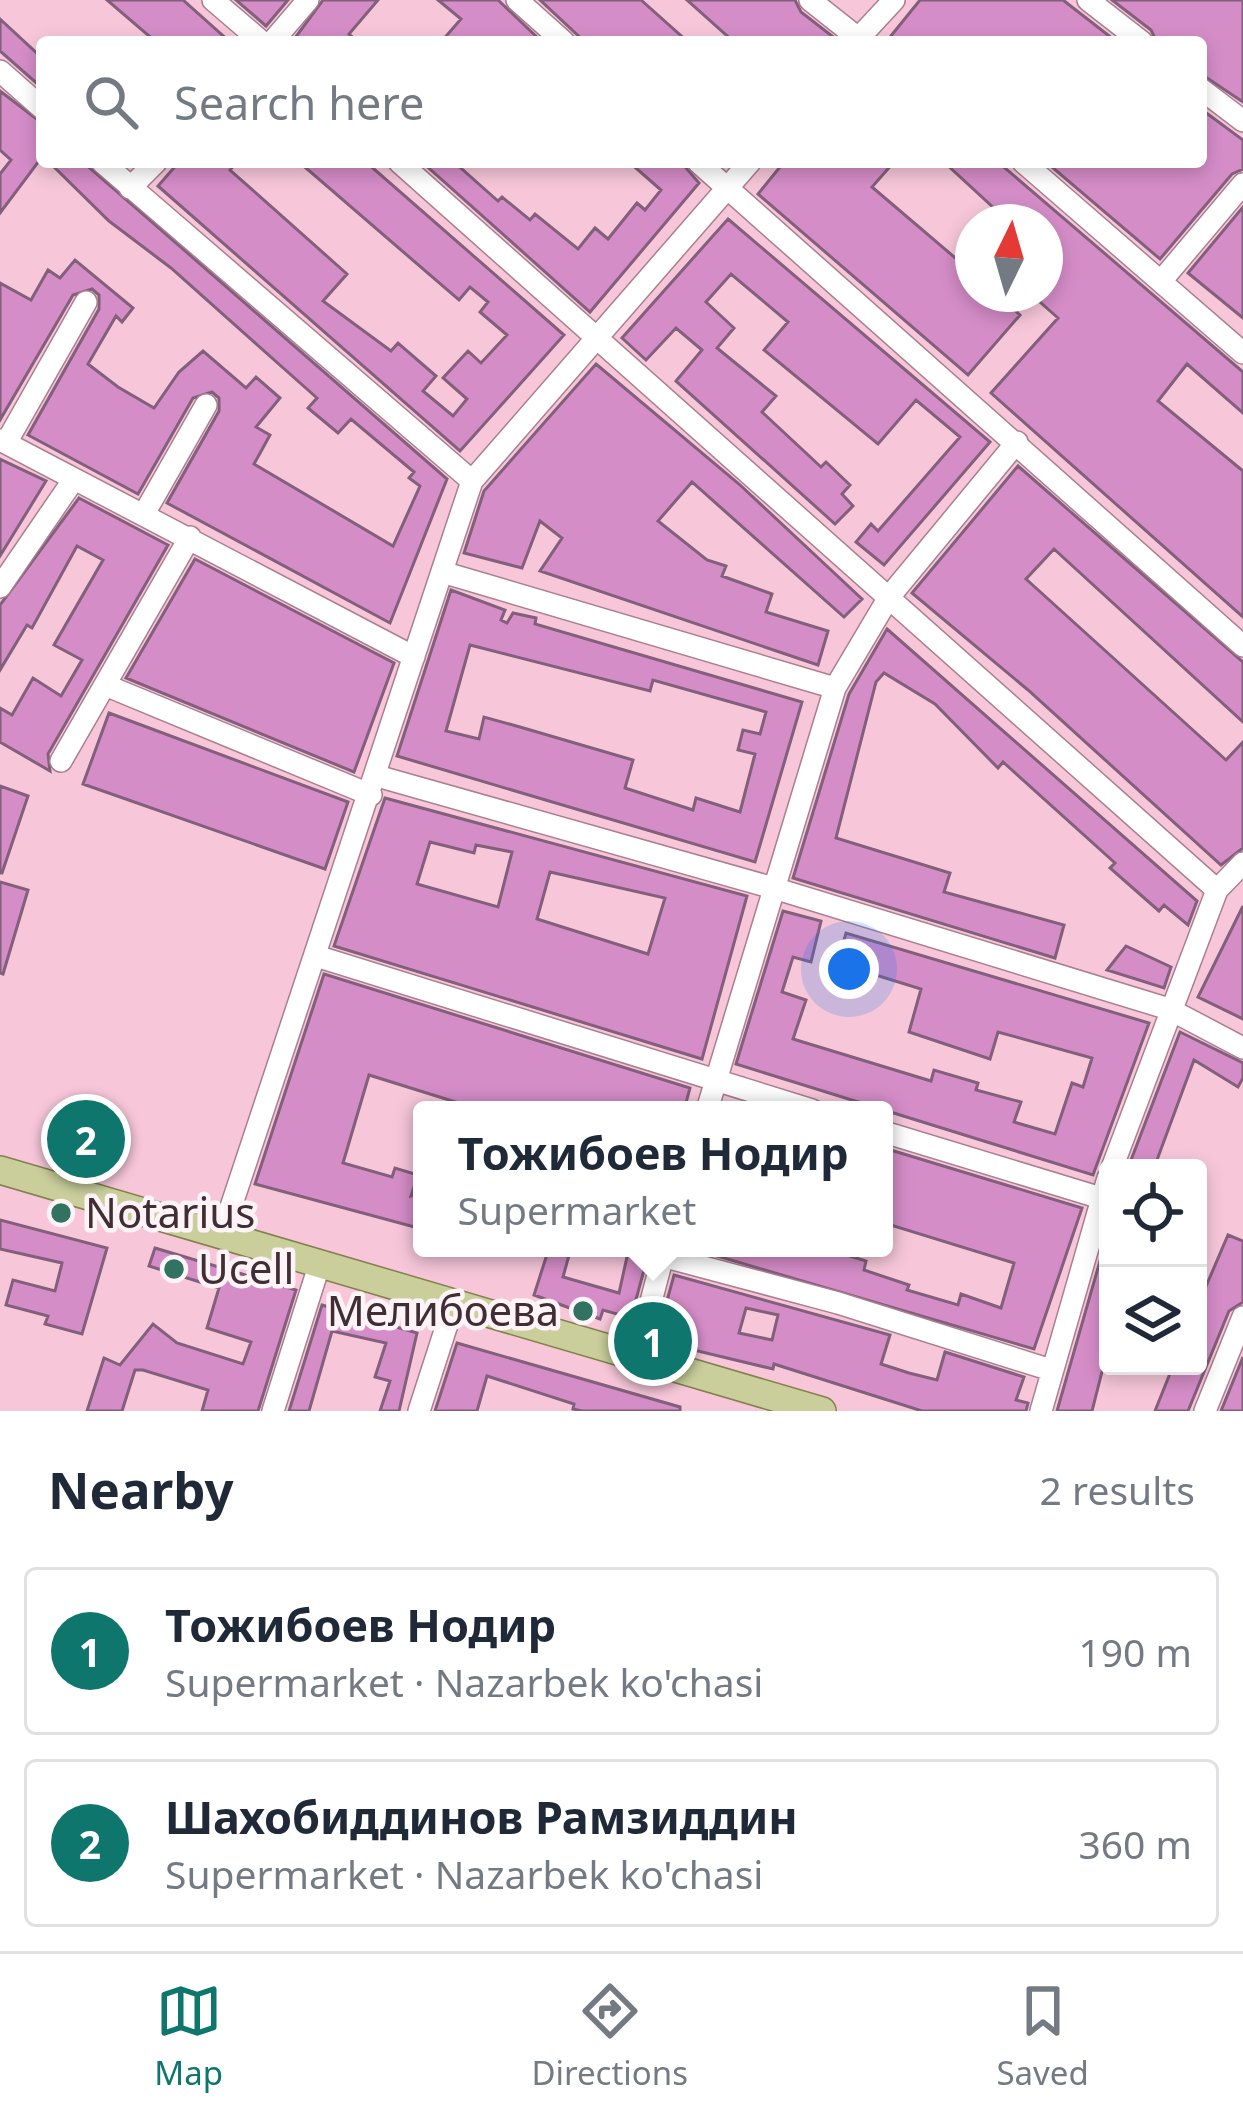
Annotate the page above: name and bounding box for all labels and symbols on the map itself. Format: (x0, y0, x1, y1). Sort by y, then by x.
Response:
north arrow (955, 204, 1063, 312)
your location (819, 939, 879, 999)
pin: 2 (47, 1094, 125, 1184)
place label: Notarius (85, 1183, 255, 1240)
marker: Notarius (48, 1200, 74, 1226)
place label: Ucell (198, 1239, 294, 1296)
marker: Ucell (161, 1256, 187, 1282)
place label: Мелибоева (327, 1281, 559, 1338)
pin: 1 (614, 1296, 692, 1386)
marker: Мелибоева (570, 1298, 596, 1324)

